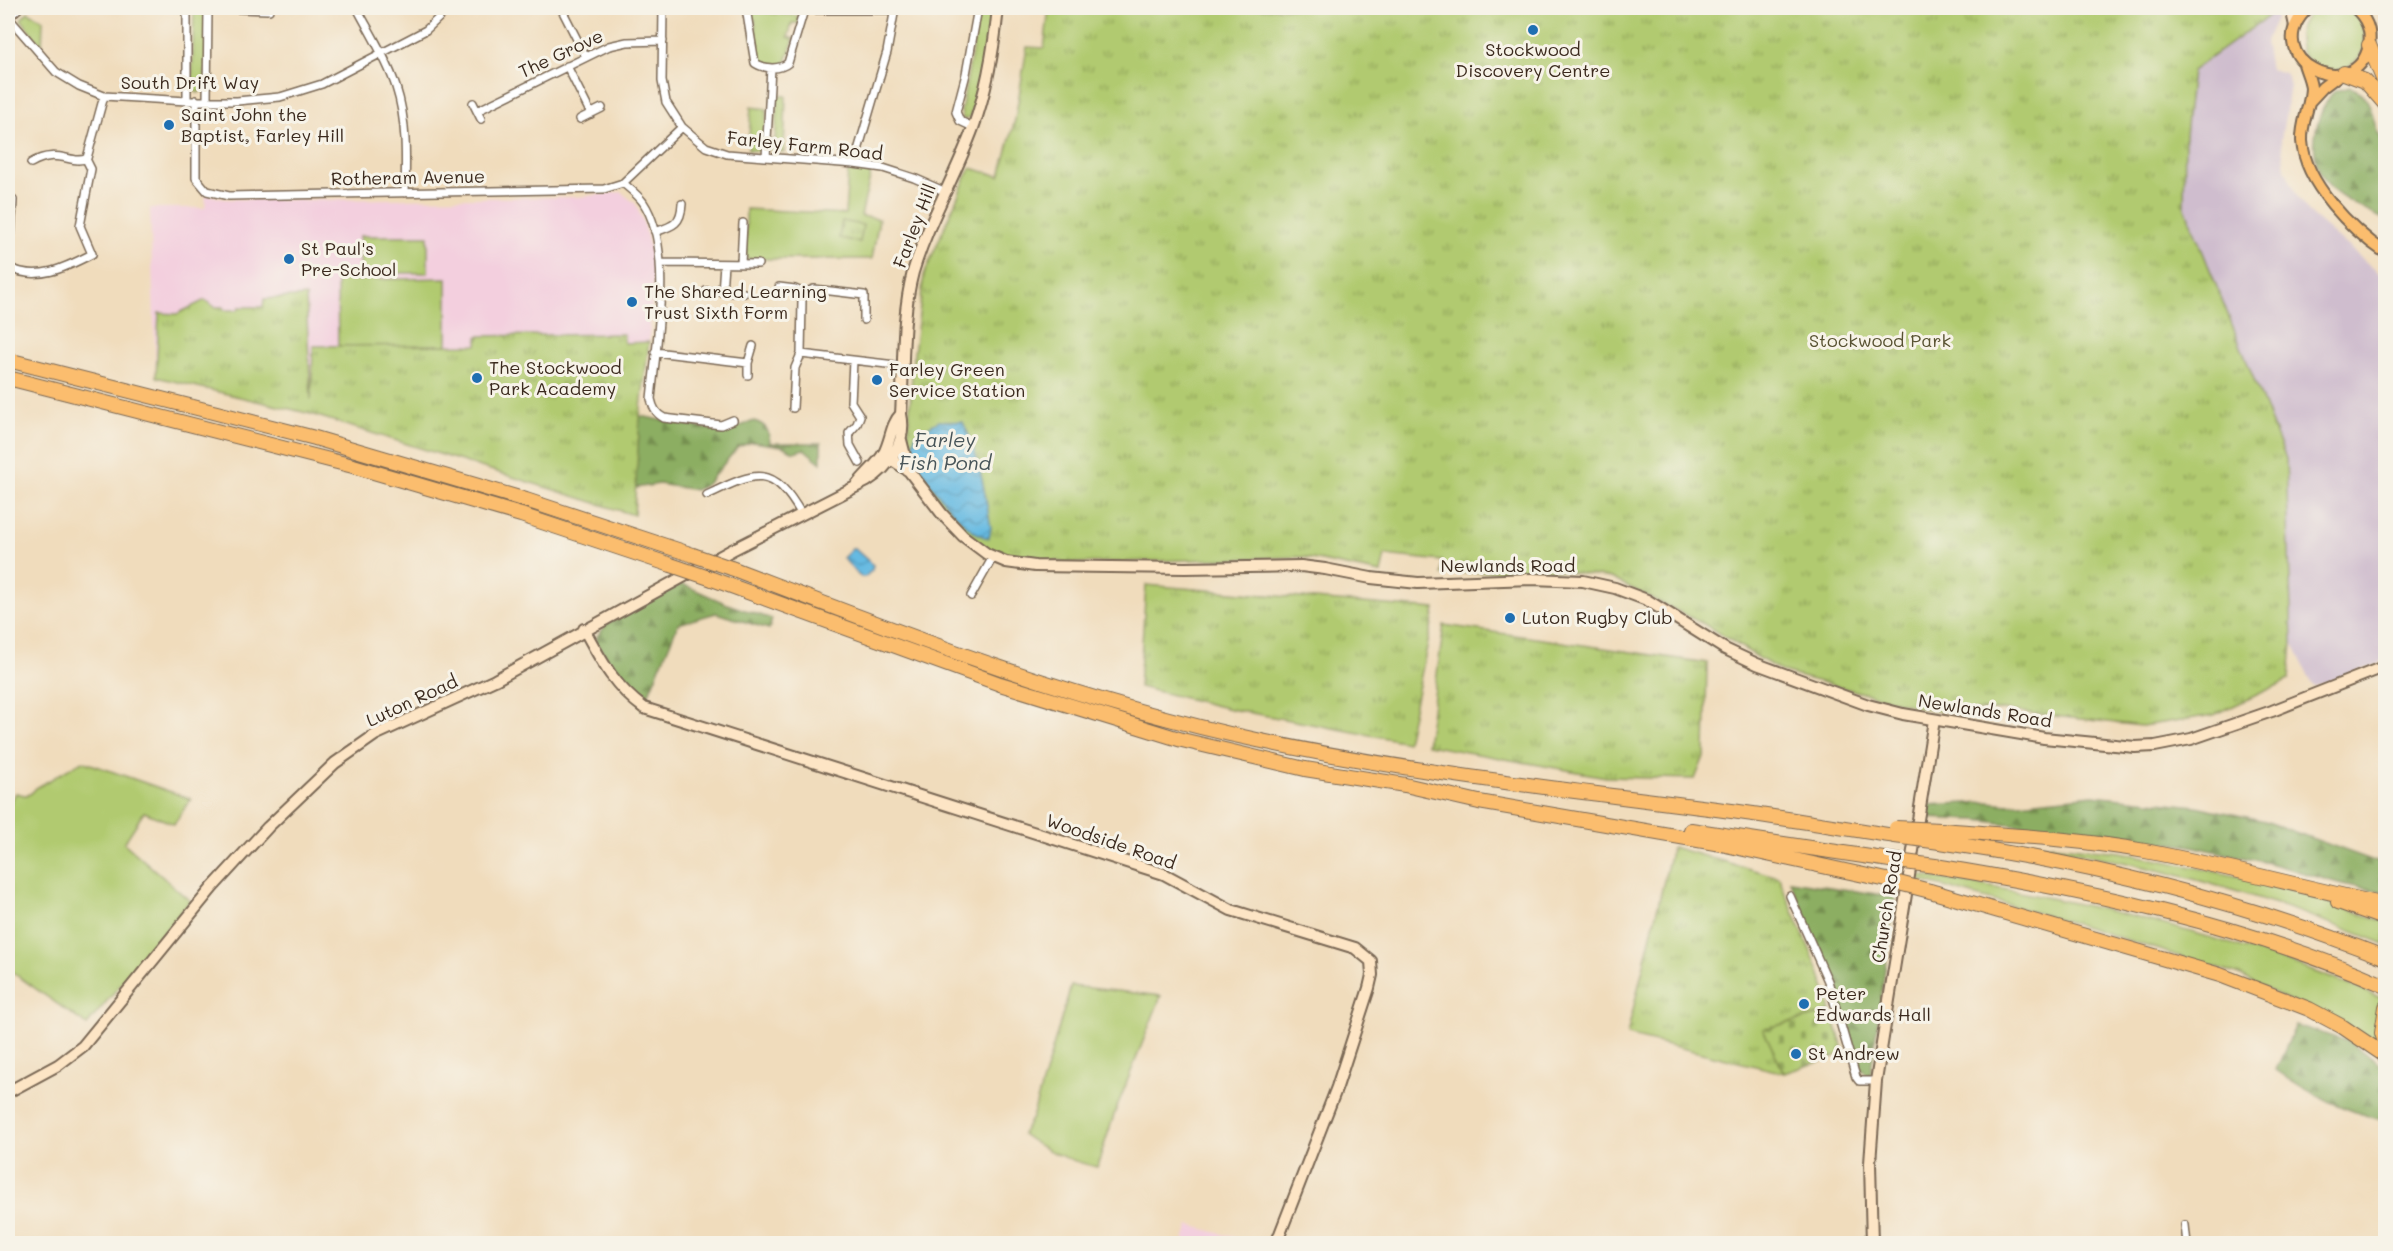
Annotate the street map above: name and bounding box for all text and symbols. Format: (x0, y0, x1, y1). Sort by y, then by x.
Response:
street label: The Grove (514, 23, 607, 83)
marker: Stockwood Discovery Centre (1526, 23, 1540, 37)
place label: Stockwood Discovery Centre (1456, 37, 1610, 82)
street label: South Drift Way (121, 70, 259, 94)
place label: Saint John the Baptist, Farley Hill (181, 102, 344, 147)
marker: Saint John the Baptist, Farley Hill (162, 118, 176, 132)
street label: Farley Farm Road (726, 125, 884, 165)
street label: Rotheram Avenue (331, 164, 485, 190)
street label: Farley Hill (887, 180, 941, 271)
place label: St Paul's Pre-School (301, 236, 397, 281)
marker: St Paul's Pre-School (282, 252, 296, 266)
place label: The Shared Learning Trust Sixth Form (644, 279, 827, 324)
marker: The Shared Learning Trust Sixth Form (625, 295, 639, 309)
park label: Stockwood Park (1809, 328, 1951, 352)
place label: The Stockwood Park Academy (489, 355, 622, 400)
place label: Farley Green Service Station (889, 357, 1025, 402)
marker: The Stockwood Park Academy (470, 371, 484, 385)
marker: Farley Green Service Station (870, 373, 884, 387)
water label: Farley Fish Pond (899, 426, 993, 475)
street label: Newlands Road (1441, 553, 1575, 577)
place label: Luton Rugby Club (1522, 605, 1673, 629)
marker: Luton Rugby Club (1503, 611, 1517, 625)
street label: Luton Road (362, 668, 461, 732)
street label: Newlands Road (1917, 688, 2054, 732)
street label: Woodside Road (1043, 808, 1180, 875)
street label: Church Road (1865, 849, 1907, 965)
place label: Peter Edwards Hall (1816, 981, 1931, 1026)
marker: Peter Edwards Hall (1797, 997, 1811, 1011)
place label: St Andrew (1808, 1041, 1900, 1065)
marker: St Andrew (1789, 1047, 1803, 1061)

